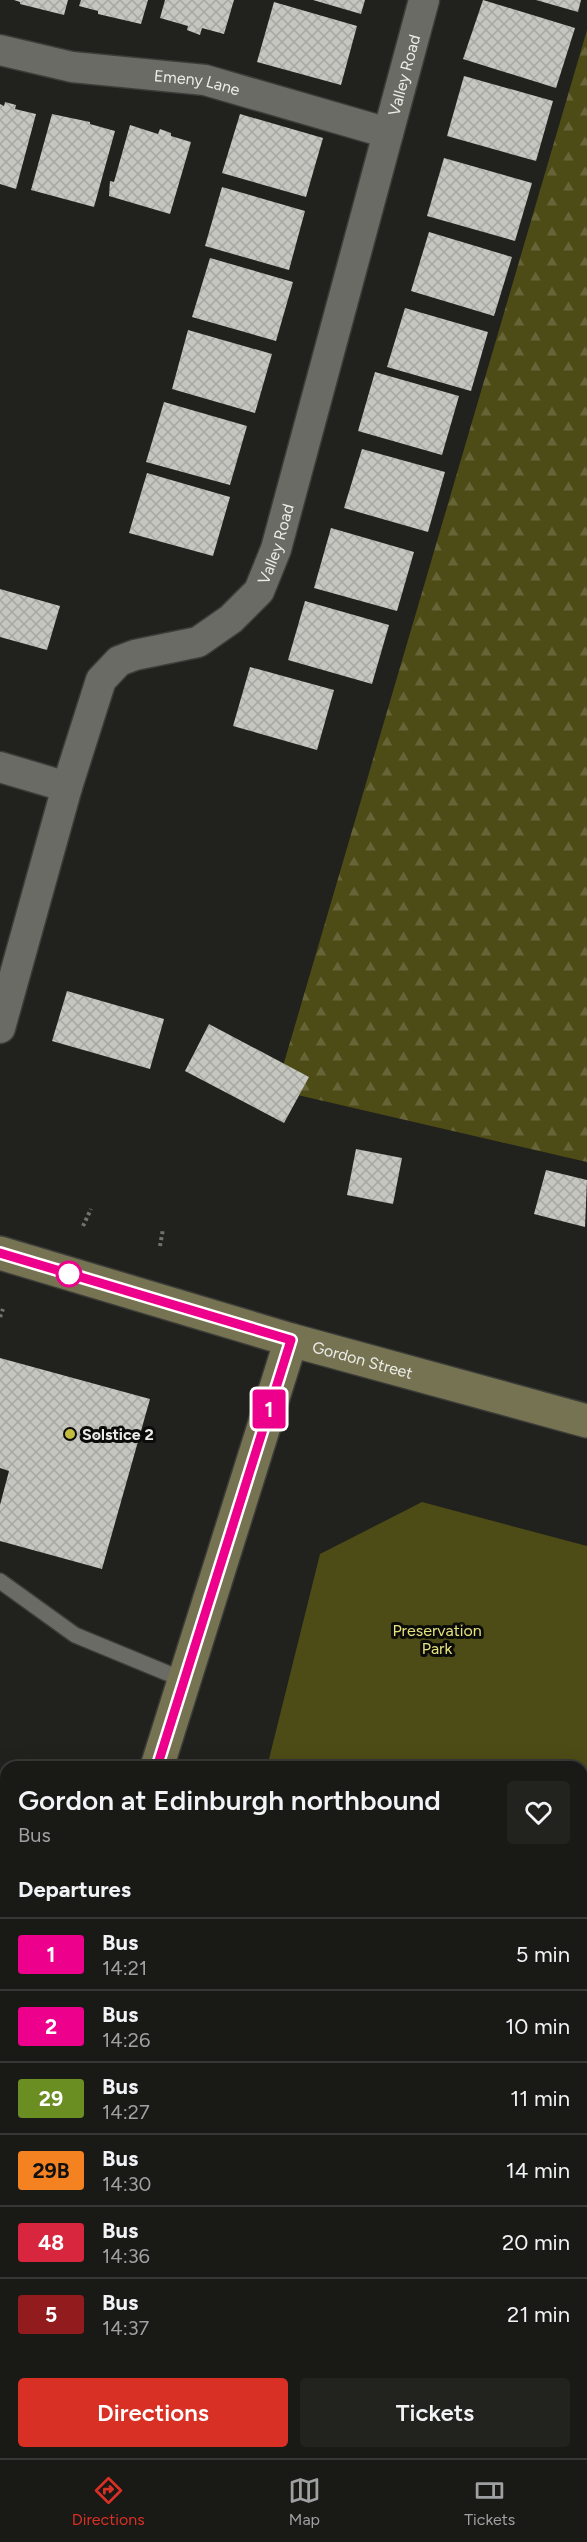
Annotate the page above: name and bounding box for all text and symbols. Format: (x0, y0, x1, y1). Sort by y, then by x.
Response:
street label: Valley Road (384, 32, 424, 118)
street label: Emeny Lane (153, 66, 242, 100)
street label: Valley Road (254, 502, 298, 587)
unlabelled marker (56, 1261, 82, 1287)
street label: Gordon Street (310, 1337, 415, 1383)
line badge: 1 (250, 1390, 288, 1428)
text: 1 (265, 1397, 273, 1422)
place label: Solstice 2 (82, 1425, 154, 1444)
marker: Solstice 2 (63, 1427, 77, 1441)
park label: Preservation Park (392, 1621, 482, 1658)
button: heart (507, 1781, 570, 1844)
text: Gordon at Edinburgh northbound (18, 1783, 441, 1817)
text: Bus (18, 1823, 51, 1847)
text: Departures (18, 1876, 131, 1903)
text: Bus (102, 1929, 138, 1956)
text: 5 min (516, 1941, 570, 1968)
text: 1 (47, 1942, 55, 1967)
text: 14:21 (102, 1956, 147, 1980)
text: Bus (102, 2001, 138, 2028)
text: 10 min (505, 2013, 570, 2040)
text: 2 (45, 2014, 57, 2039)
text: 14:26 (102, 2028, 150, 2052)
text: Bus (102, 2073, 138, 2100)
text: 11 min (510, 2085, 570, 2112)
text: 29 (39, 2086, 63, 2111)
text: 14:27 (102, 2100, 150, 2124)
text: Bus (102, 2145, 138, 2172)
text: 14 min (506, 2157, 570, 2184)
text: 29B (32, 2158, 70, 2183)
text: 14:30 (102, 2172, 151, 2196)
text: Bus (102, 2217, 138, 2244)
text: 20 min (502, 2229, 570, 2256)
text: 48 (38, 2230, 64, 2255)
text: 14:36 (102, 2244, 150, 2268)
text: Bus (102, 2289, 138, 2316)
text: 21 min (507, 2301, 570, 2328)
text: 5 (45, 2302, 57, 2327)
text: 14:37 (102, 2316, 149, 2340)
button: Directions (18, 2378, 288, 2447)
button: Tickets (300, 2378, 570, 2447)
tab: Directions (72, 2474, 145, 2529)
tab: Map (288, 2474, 321, 2529)
tab: Tickets (464, 2474, 515, 2529)

